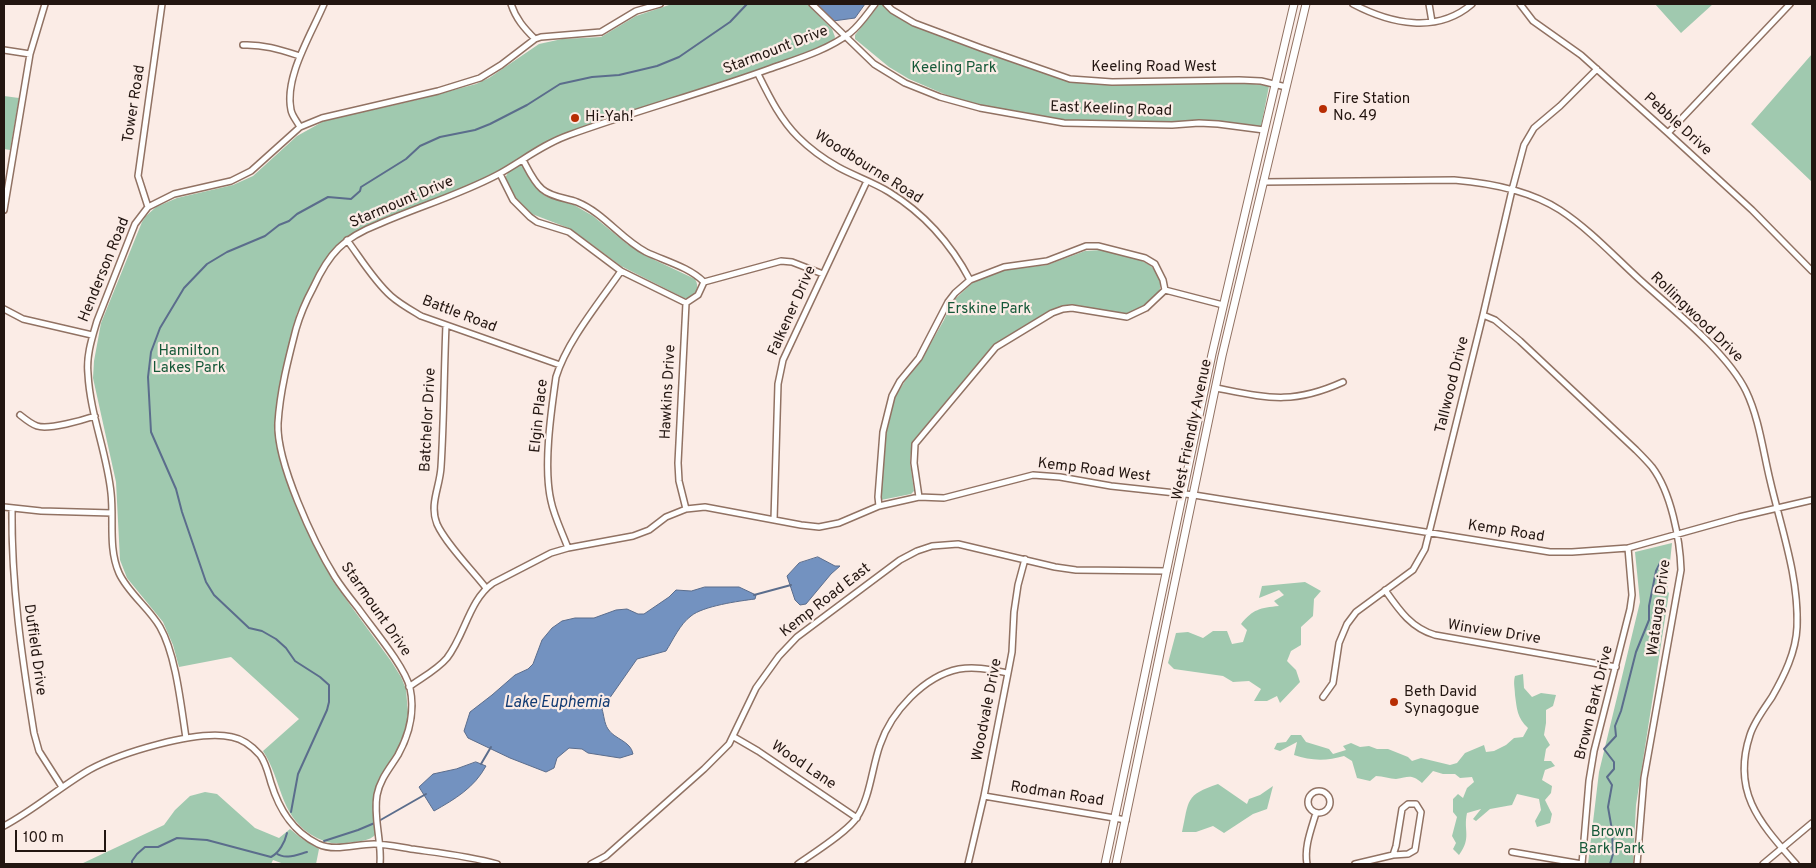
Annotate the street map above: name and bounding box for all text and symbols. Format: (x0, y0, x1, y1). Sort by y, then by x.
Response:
street label: Starmount Drive (721, 23, 831, 79)
street label: Keeling Road West (1091, 59, 1217, 77)
park label: Keeling Park (911, 60, 997, 78)
street label: Tower Road (120, 64, 150, 144)
street label: Pebble Drive (1639, 90, 1715, 160)
place label: Fire Station No. 49 (1333, 91, 1410, 126)
street label: East Keeling Road (1050, 99, 1172, 121)
marker: Fire Station No. 49 (1317, 103, 1329, 115)
place label: Hi-Yah! (585, 109, 633, 127)
marker: Hi-Yah! (569, 112, 581, 124)
street label: Woodbourne Road (811, 127, 925, 209)
street label: Starmount Drive (347, 173, 457, 233)
street label: Henderson Road (76, 215, 134, 325)
street label: Falkener Drive (765, 263, 821, 359)
street label: Rollingwood Drive (1646, 269, 1746, 367)
street label: Battle Road (419, 292, 499, 338)
park label: Erskine Park (947, 301, 1031, 319)
street label: Tallwood Drive (1432, 335, 1474, 435)
park label: Hamilton Lakes Park (152, 343, 226, 378)
street label: Hawkins Drive (658, 344, 680, 440)
street label: West Friendly Avenue (1169, 358, 1217, 502)
street label: Batchelor Drive (417, 367, 441, 473)
street label: Elgin Place (527, 378, 553, 454)
street label: Kemp Road West (1036, 455, 1152, 487)
street label: Kemp Road (1466, 517, 1546, 547)
street label: Starmount Drive (336, 559, 414, 661)
street label: Watauga Drive (1644, 559, 1676, 657)
street label: Kemp Road East (777, 560, 875, 642)
street label: Duffield Drive (19, 603, 49, 697)
street label: Winview Drive (1446, 617, 1542, 649)
street label: Brown Bark Drive (1572, 644, 1618, 762)
street label: Woodvale Drive (969, 657, 1007, 763)
place label: Beth David Synagogue (1404, 684, 1479, 719)
water label: Lake Euphemia (504, 694, 610, 714)
marker: Beth David Synagogue (1388, 696, 1400, 708)
street label: Wood Lane (767, 738, 839, 794)
street label: Rodman Road (1009, 779, 1105, 811)
scale bar (18, 820, 109, 852)
park label: Brown Bark Park (1579, 824, 1645, 859)
text: 100 m (23, 829, 64, 848)

